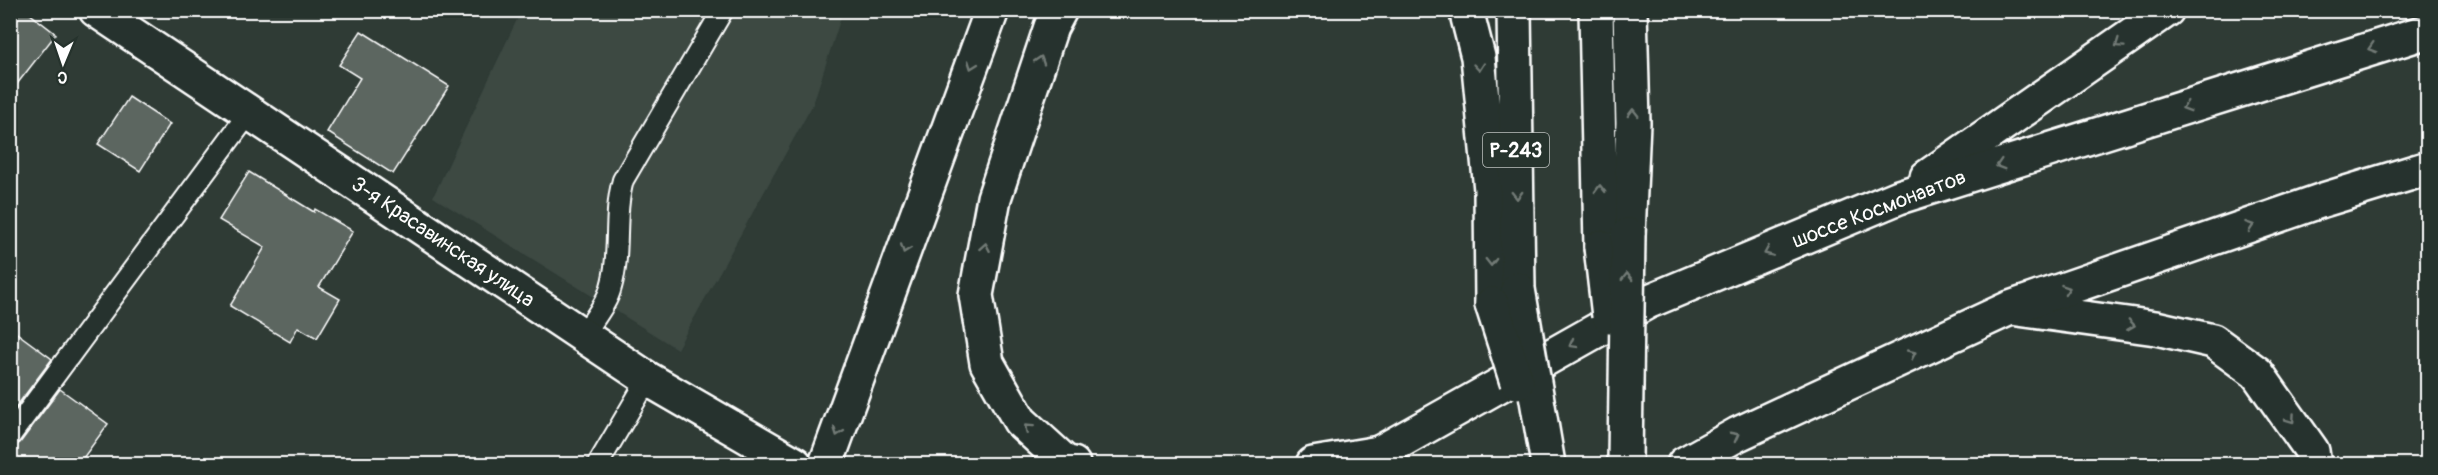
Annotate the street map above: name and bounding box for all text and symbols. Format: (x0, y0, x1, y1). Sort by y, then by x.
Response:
north arrow (33, 33, 93, 93)
one-way arrow (2115, 37, 2126, 48)
one-way arrow (2367, 41, 2378, 54)
one-way arrow (1032, 55, 1045, 66)
one-way arrow (967, 59, 979, 70)
one-way arrow (1472, 63, 1485, 72)
text: С (57, 67, 68, 87)
one-way arrow (2181, 100, 2192, 112)
one-way arrow (1626, 109, 1639, 118)
road number: Р-243 (1483, 133, 1549, 167)
one-way arrow (1995, 158, 2006, 170)
street label: шоссе Космонавтов (1788, 163, 1970, 255)
street label: 3-я Красавинская улица (346, 171, 540, 313)
one-way arrow (1594, 184, 1606, 193)
one-way arrow (1511, 190, 1523, 199)
one-way arrow (2244, 220, 2255, 233)
one-way arrow (978, 242, 991, 252)
one-way arrow (900, 243, 913, 254)
one-way arrow (1763, 245, 1774, 257)
one-way arrow (1485, 257, 1497, 266)
one-way arrow (1621, 272, 1633, 281)
one-way arrow (2060, 284, 2070, 297)
one-way arrow (2126, 318, 2135, 330)
one-way arrow (1569, 337, 1579, 348)
one-way arrow (1906, 349, 1917, 361)
one-way arrow (2284, 412, 2295, 423)
one-way arrow (1024, 424, 1035, 435)
one-way arrow (833, 426, 846, 437)
one-way arrow (1729, 432, 1740, 443)

